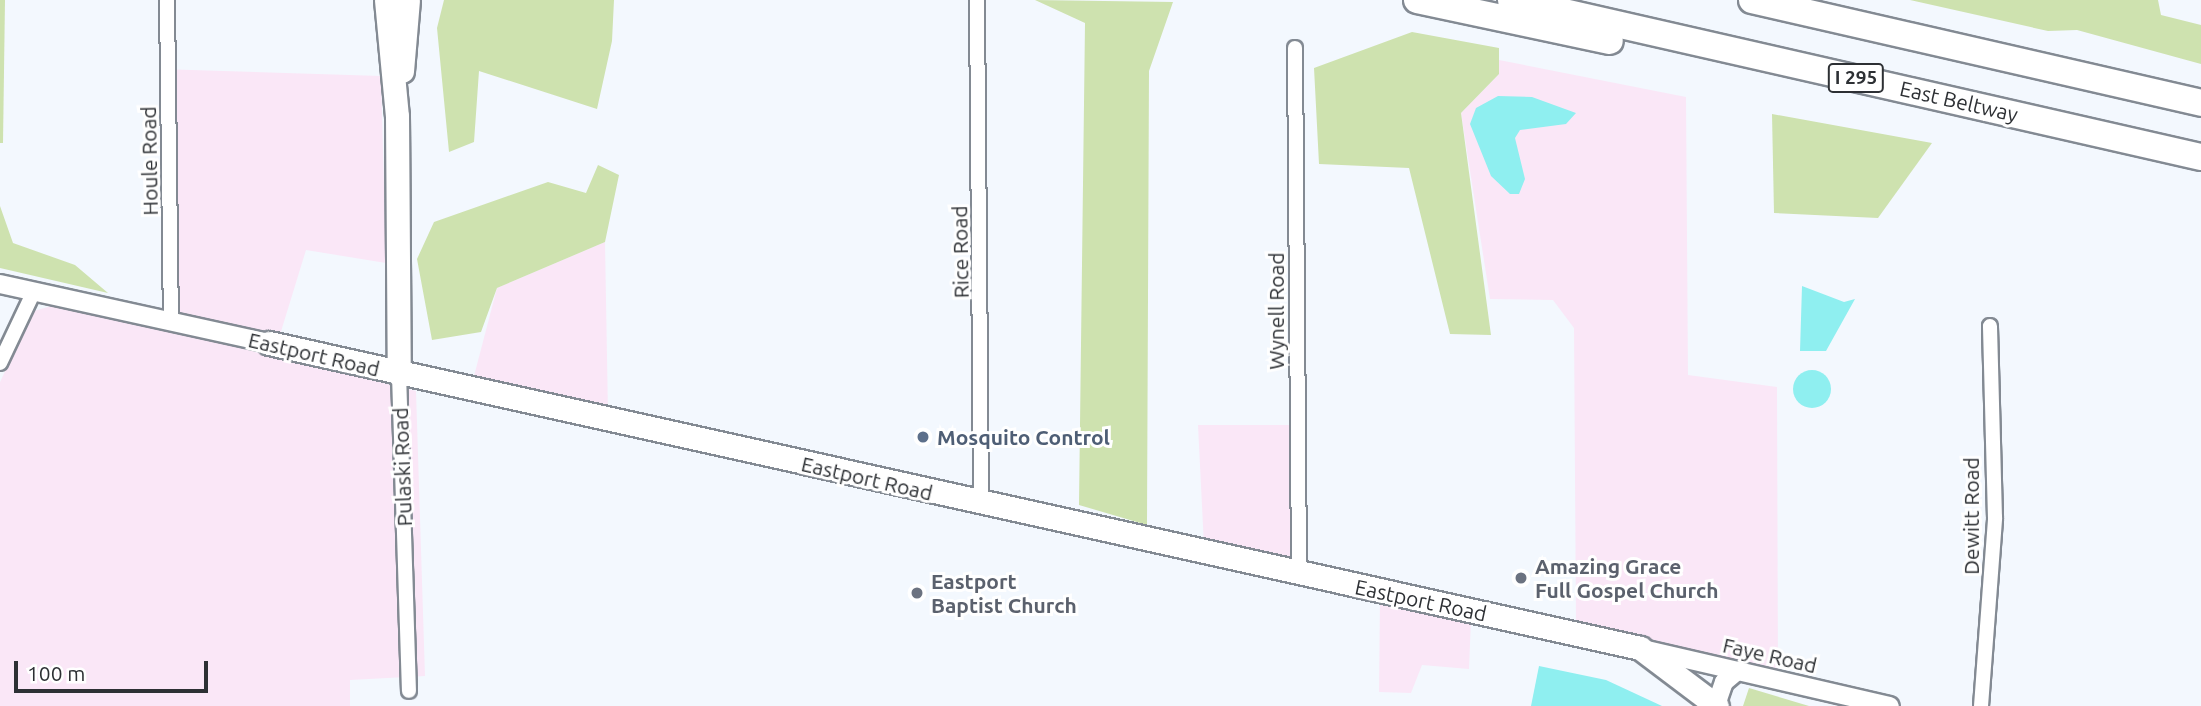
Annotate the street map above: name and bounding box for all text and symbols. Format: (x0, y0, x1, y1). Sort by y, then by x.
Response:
road number: I 295 (1826, 62, 1886, 94)
street label: East Beltway (1897, 75, 2021, 127)
street label: Houle Road (135, 106, 163, 216)
street label: Rice Road (947, 205, 973, 299)
street label: Wynell Road (1263, 252, 1289, 370)
street label: Eastport Road (246, 327, 382, 381)
street label: Pulaski Road (387, 407, 417, 527)
place label: Mosquito Control (937, 424, 1110, 450)
marker: Mosquito Control (915, 429, 931, 445)
street label: Eastport Road (799, 451, 935, 505)
street label: Dewitt Road (1958, 457, 1984, 575)
place label: Amazing Grace Full Gospel Church (1535, 553, 1719, 603)
place label: Eastport Baptist Church (931, 568, 1077, 618)
marker: Amazing Grace Full Gospel Church (1513, 570, 1529, 586)
street label: Eastport Road (1353, 574, 1489, 626)
marker: Eastport Baptist Church (909, 585, 925, 601)
street label: Faye Road (1720, 632, 1820, 678)
scale bar (18, 646, 212, 690)
text: 100 m (27, 661, 85, 685)

